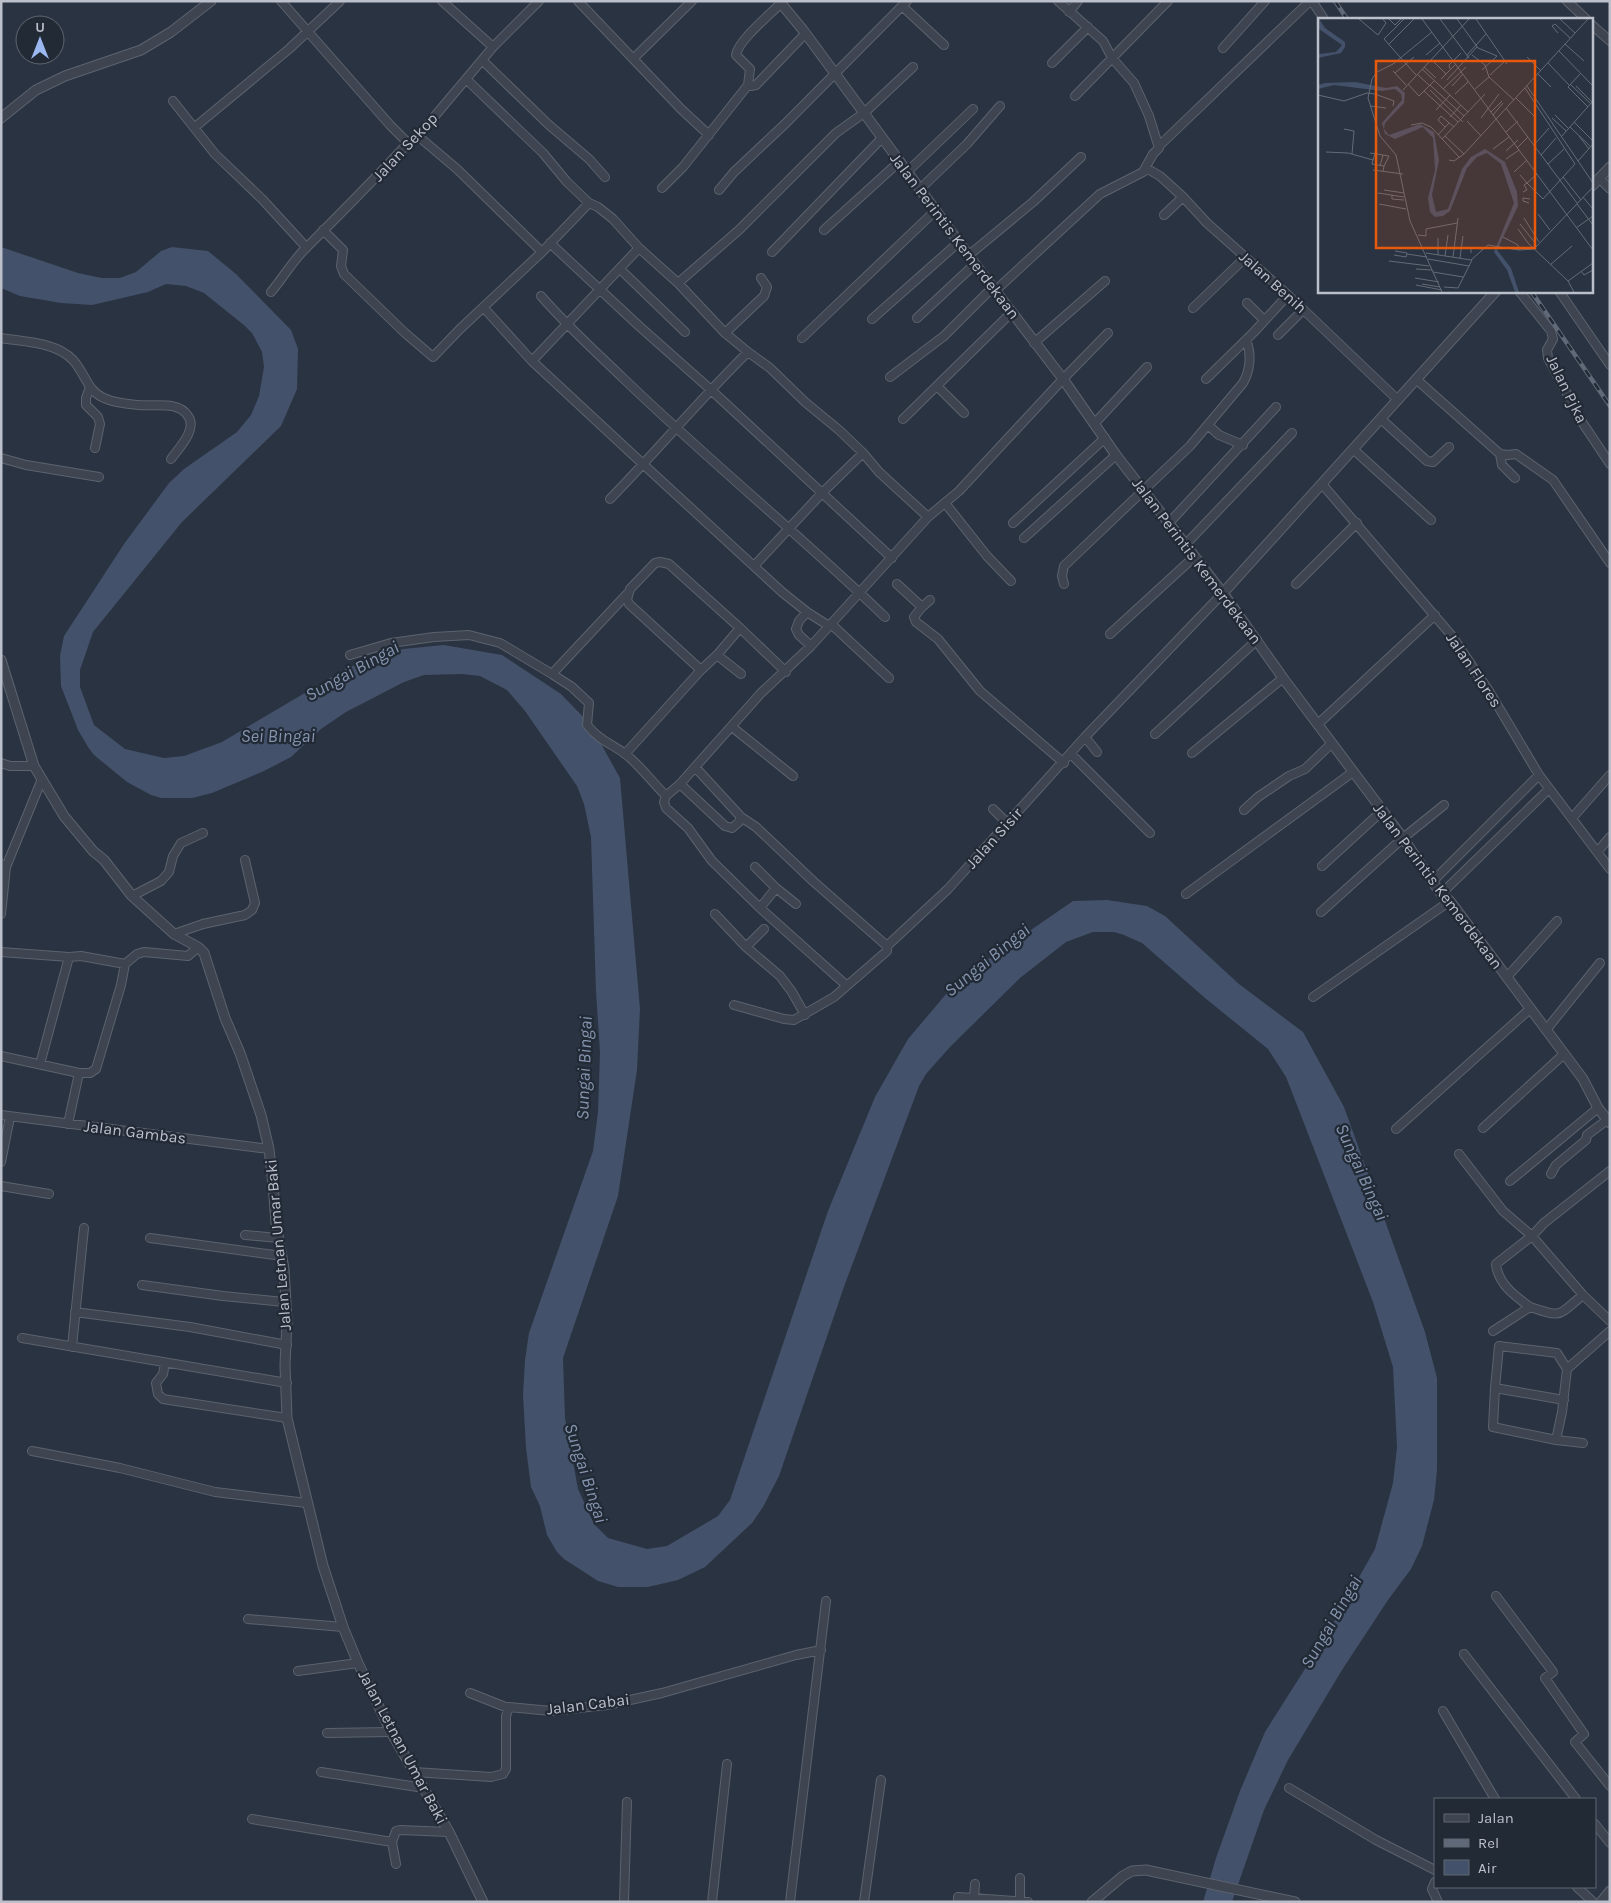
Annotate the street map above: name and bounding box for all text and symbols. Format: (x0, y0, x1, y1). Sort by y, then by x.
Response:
north arrow (15, 15, 65, 65)
inset map (1318, 18, 1594, 292)
text: U (35, 19, 45, 36)
street label: Jalan Sekop (368, 109, 442, 185)
street label: Jalan Perintis Kemerdekaan (886, 149, 1024, 323)
street label: Jalan Benih (1235, 247, 1311, 317)
street label: Jalan Pjka (1542, 352, 1592, 426)
street label: Jalan Perintis Kemerdekaan (1128, 474, 1266, 648)
street label: Jalan Flores (1442, 629, 1506, 711)
water label: Sungai Bingai (301, 636, 403, 706)
water label: Sei Bingai (241, 725, 315, 747)
street label: Jalan Perintis Kemerdekaan (1369, 799, 1507, 973)
street label: Jalan Sisir (962, 803, 1026, 872)
water label: Sungai Bingai (940, 919, 1034, 1001)
water label: Sungai Bingai (571, 1015, 597, 1120)
street label: Jalan Gambas (83, 1116, 187, 1148)
water label: Sungai Bingai (1331, 1120, 1393, 1224)
street label: Jalan Letnan Umar Baki (261, 1159, 295, 1331)
water label: Sungai Bingai (559, 1420, 613, 1526)
water label: Sungai Bingai (1295, 1571, 1367, 1673)
street label: Jalan Letnan Umar Baki (354, 1667, 452, 1827)
street label: Jalan Cabai (545, 1689, 631, 1719)
legend (1434, 1798, 1596, 1888)
text: Jalan (1478, 1809, 1514, 1827)
text: Rel (1478, 1834, 1499, 1852)
text: Air (1478, 1859, 1497, 1877)

